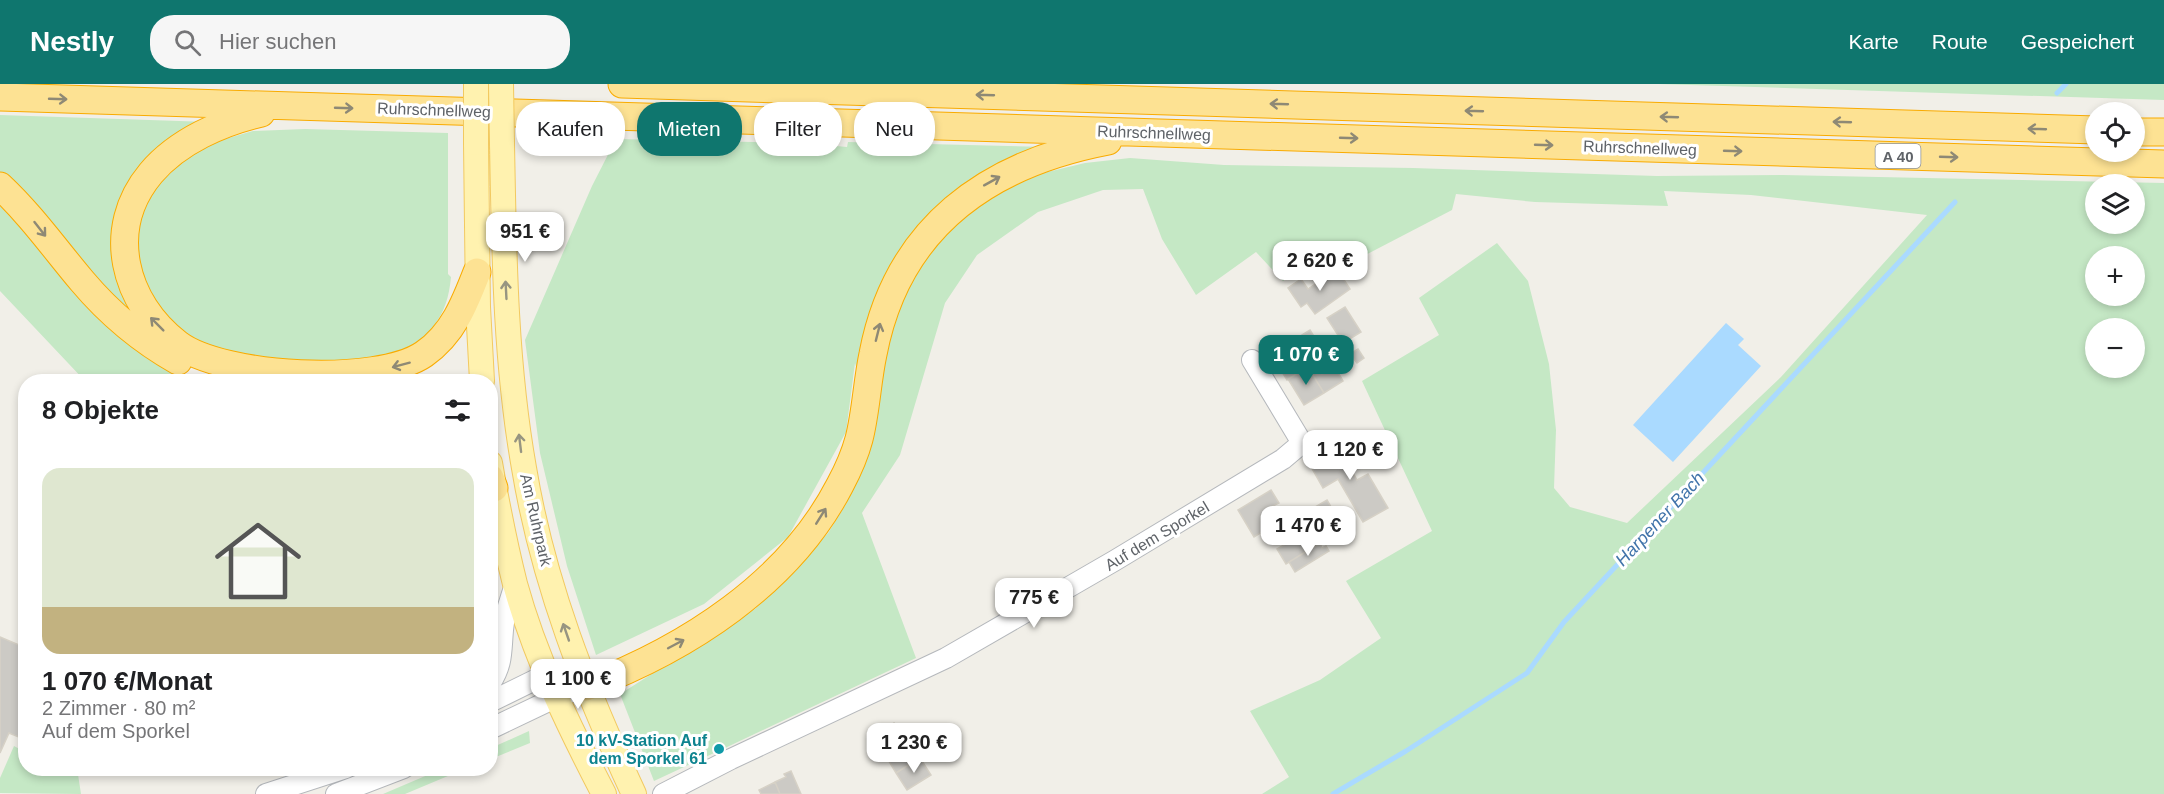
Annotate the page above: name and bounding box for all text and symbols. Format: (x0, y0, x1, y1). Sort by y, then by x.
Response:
search box (150, 15, 570, 69)
text: Nestly (30, 26, 114, 57)
icon: search (171, 26, 204, 59)
text: Hier suchen (219, 29, 336, 54)
text: Karte (1849, 30, 1899, 53)
text: Route (1932, 30, 1988, 53)
text: Gespeichert (2021, 30, 2134, 53)
one-way arrow (976, 90, 996, 101)
one-way arrow (48, 93, 68, 104)
one-way arrow (1270, 99, 1290, 110)
street label: Ruhrschnellweg (377, 100, 491, 120)
one-way arrow (334, 102, 354, 113)
chip: Kaufen (516, 102, 625, 156)
chip: Mieten (637, 102, 742, 156)
chip: Filter (754, 102, 842, 156)
chip: Neu (854, 102, 935, 156)
map controls (2085, 102, 2145, 378)
button: locate (2085, 102, 2145, 162)
one-way arrow (1465, 105, 1485, 116)
one-way arrow (1660, 111, 1680, 122)
one-way arrow (1833, 117, 1853, 128)
street label: Ruhrschnellweg (1097, 123, 1211, 143)
one-way arrow (2028, 123, 2048, 134)
one-way arrow (1338, 133, 1358, 144)
street label: Ruhrschnellweg (1583, 138, 1697, 158)
one-way arrow (1533, 139, 1553, 150)
road number: A 40 (1876, 144, 1920, 168)
one-way arrow (1723, 145, 1743, 156)
one-way arrow (1939, 152, 1959, 163)
button: layers (2085, 174, 2145, 234)
one-way arrow (983, 175, 1001, 186)
pin: 951 € (483, 212, 567, 263)
text: 951 € (500, 220, 550, 242)
one-way arrow (34, 221, 47, 237)
pin: 2 620 € (1265, 241, 1375, 292)
button: + (2085, 246, 2145, 306)
text: 2 620 € (1287, 249, 1353, 271)
one-way arrow (500, 280, 511, 300)
one-way arrow (149, 316, 164, 331)
button: − (2085, 318, 2145, 378)
one-way arrow (872, 323, 884, 342)
pin: 1 070 € (1251, 335, 1361, 386)
text: 1 070 € (1273, 343, 1339, 365)
one-way arrow (391, 360, 410, 371)
icon: filters (441, 394, 474, 427)
text: 8 Objekte (42, 395, 159, 425)
pin: 1 120 € (1295, 430, 1405, 481)
one-way arrow (515, 433, 526, 453)
text: 1 120 € (1317, 438, 1383, 460)
water label: Harpener Bach (1611, 468, 1709, 570)
street label: Am Ruhrpark (517, 472, 555, 569)
street label: Auf dem Sporkel (1102, 498, 1212, 574)
pin: 1 470 € (1253, 506, 1363, 557)
icon: home (204, 507, 312, 615)
one-way arrow (815, 508, 827, 525)
text: 1 470 € (1275, 514, 1341, 536)
pin: 775 € (992, 578, 1076, 629)
text: 775 € (1009, 586, 1059, 608)
one-way arrow (560, 623, 571, 642)
one-way arrow (667, 638, 685, 649)
pin: 1 100 € (523, 659, 633, 710)
text: 1 070 €/Monat (42, 666, 213, 696)
text: 1 100 € (545, 667, 611, 689)
text: 2 Zimmer · 80 m² (42, 697, 195, 719)
text: Auf dem Sporkel (42, 720, 190, 742)
pin: 1 230 € (859, 723, 969, 774)
text: 1 230 € (881, 731, 947, 753)
place label: 10 kV-Station Auf dem Sporkel 61 (576, 732, 708, 767)
marker: 10 kV-Station Auf dem Sporkel 61 (712, 742, 726, 756)

